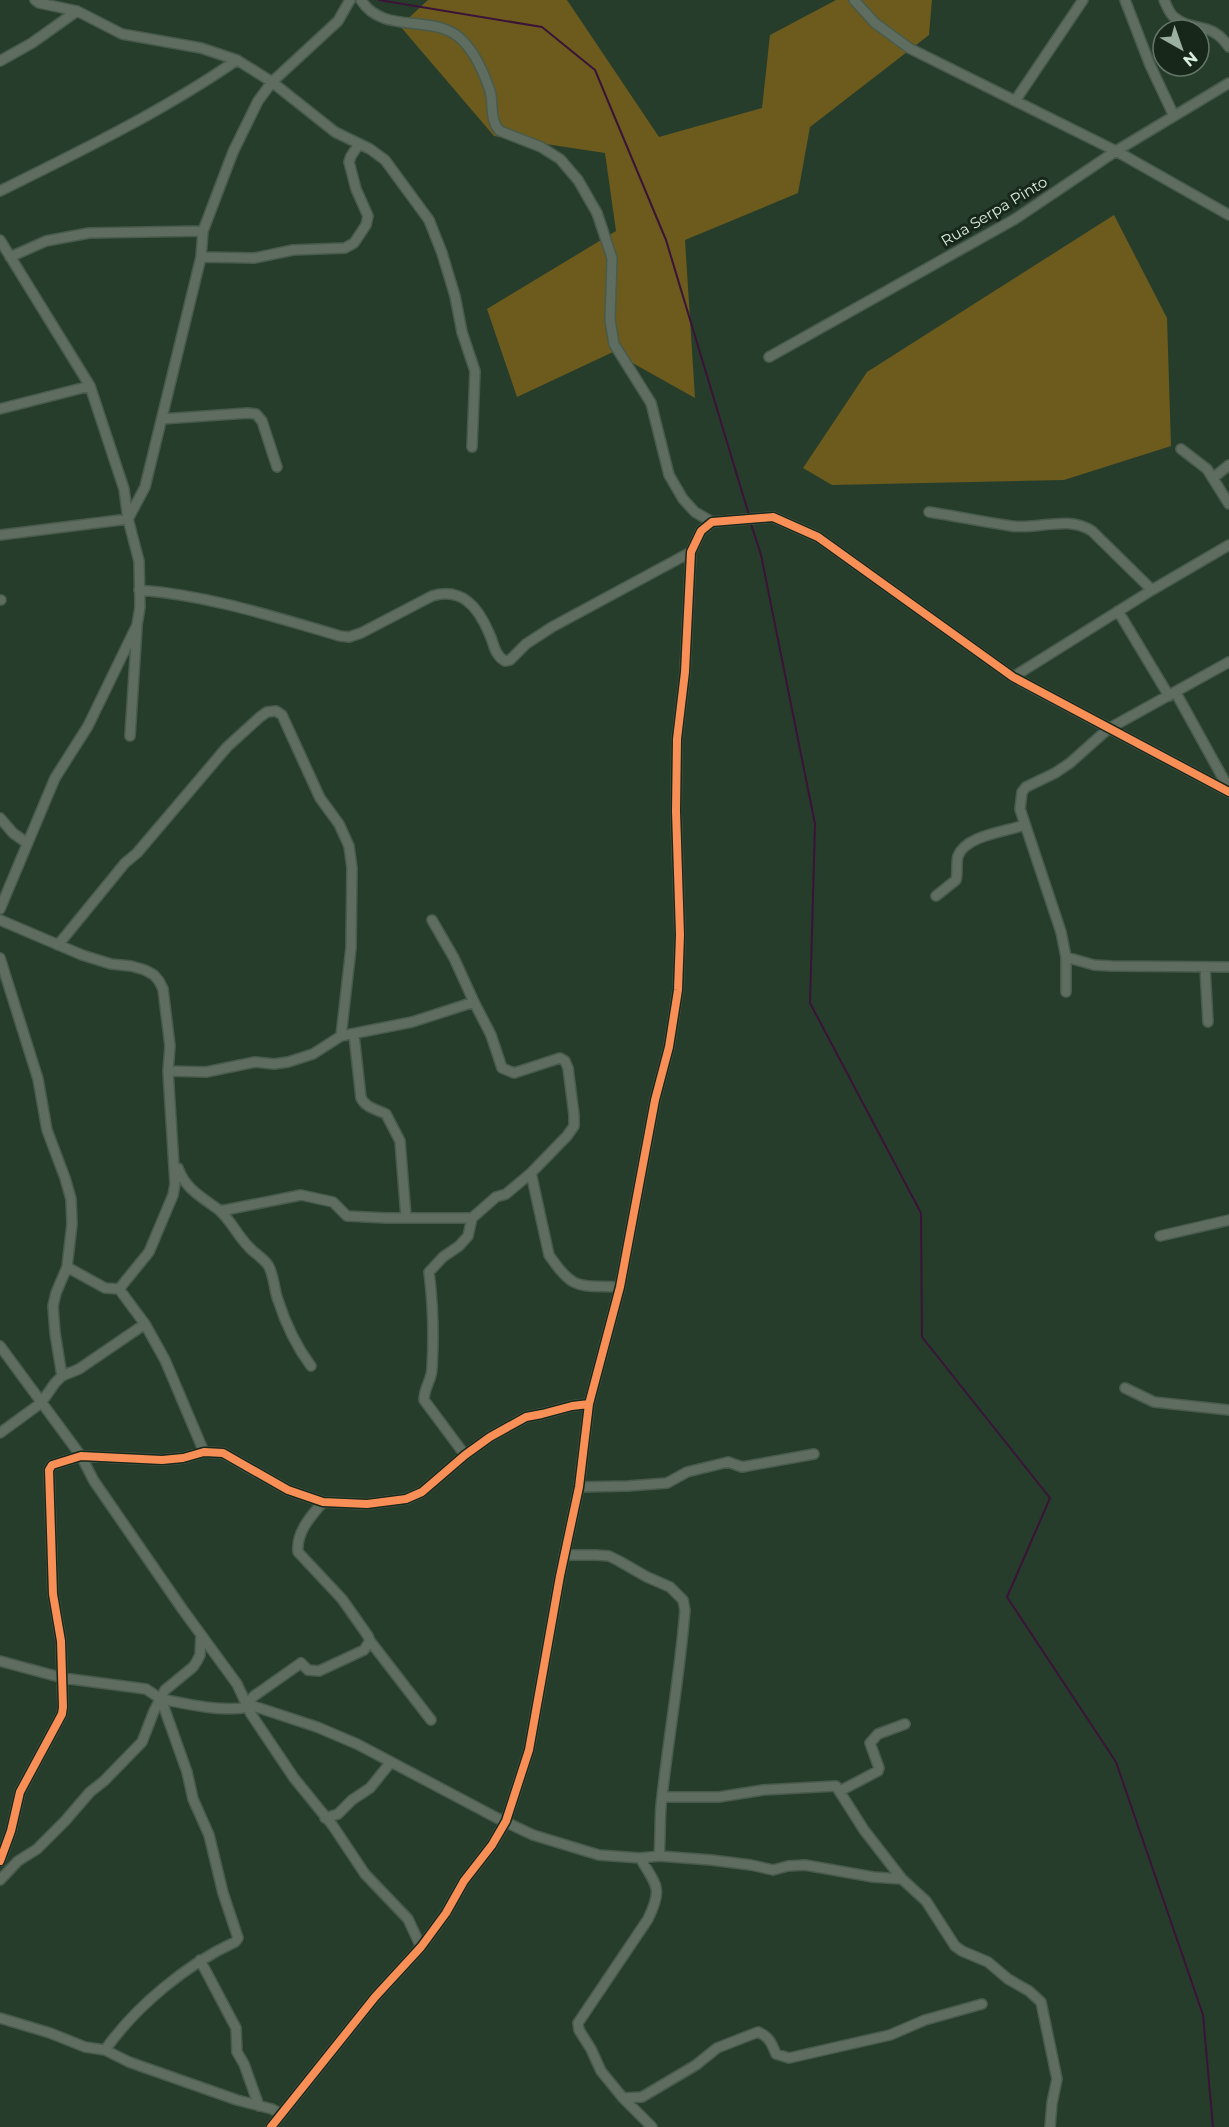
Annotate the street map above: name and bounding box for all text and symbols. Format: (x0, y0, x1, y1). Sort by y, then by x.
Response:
north arrow (1151, 18, 1211, 78)
text: N (1179, 48, 1201, 71)
street label: Rua Serpa Pinto (937, 172, 1051, 250)

